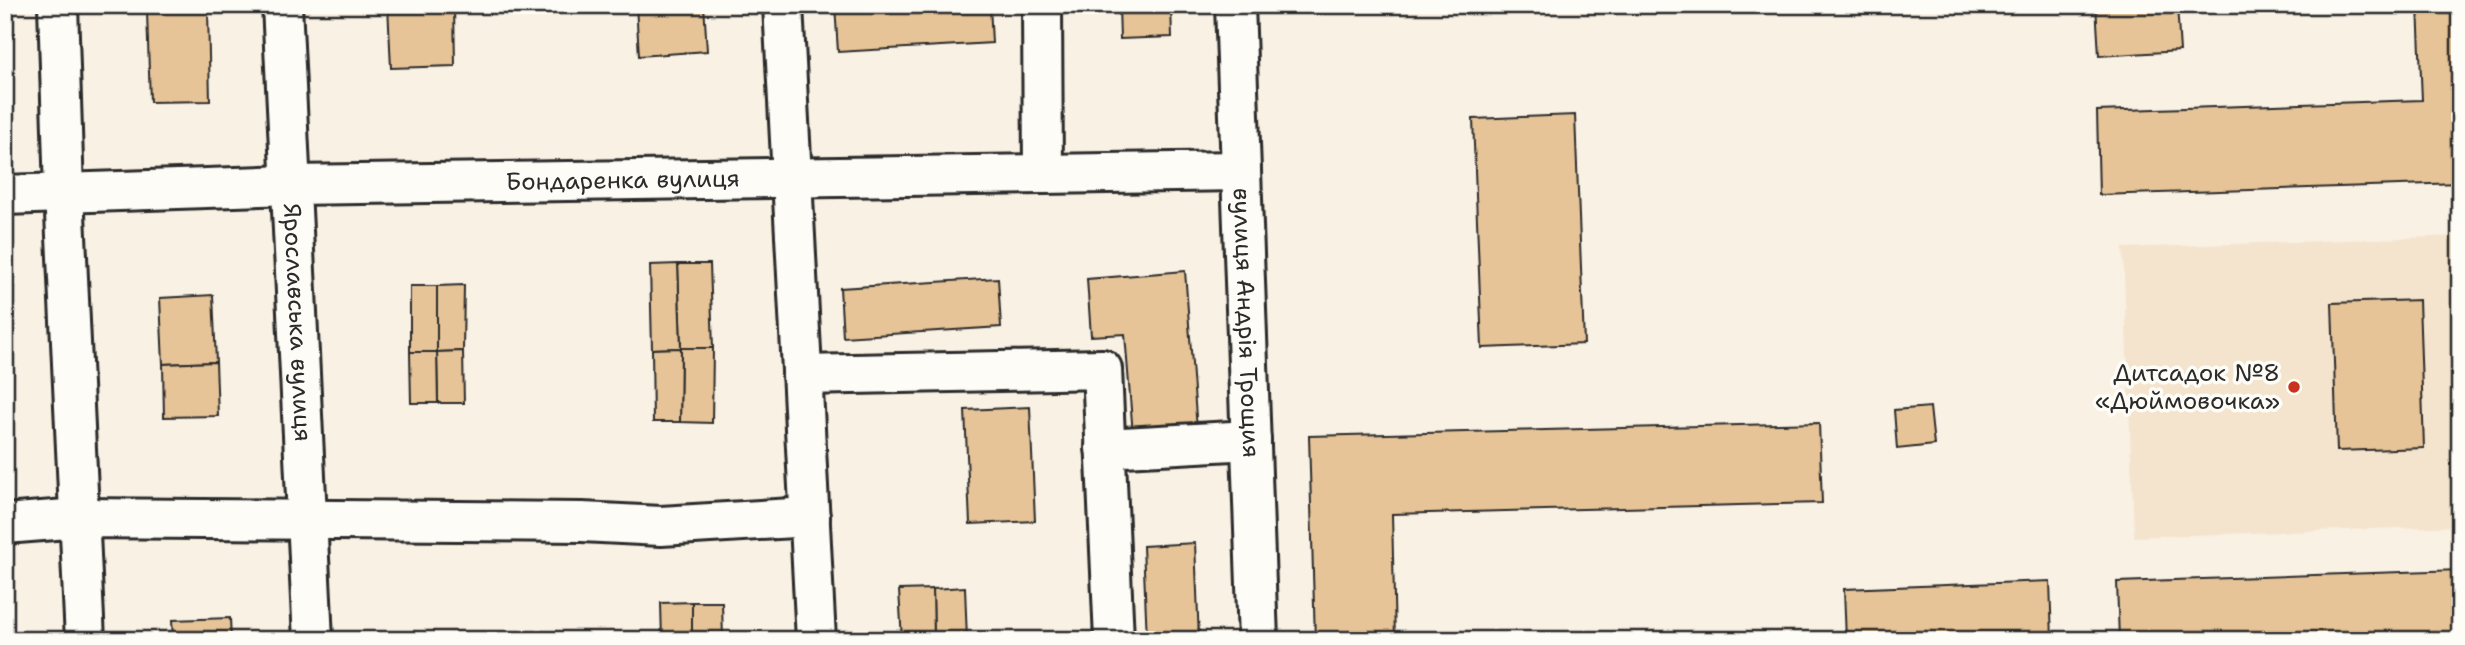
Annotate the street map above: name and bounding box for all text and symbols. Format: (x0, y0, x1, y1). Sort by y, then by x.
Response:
street label: Бондаренка вулиця (505, 162, 740, 198)
street label: вулиця Андрія Трощия (1226, 187, 1267, 458)
street label: Ярославська вулиця (276, 203, 319, 443)
place label: Дитсадок №8 «Дюймовочка» (2095, 357, 2280, 417)
marker: Дитсадок №8 «Дюймовочка» (2286, 379, 2302, 395)

